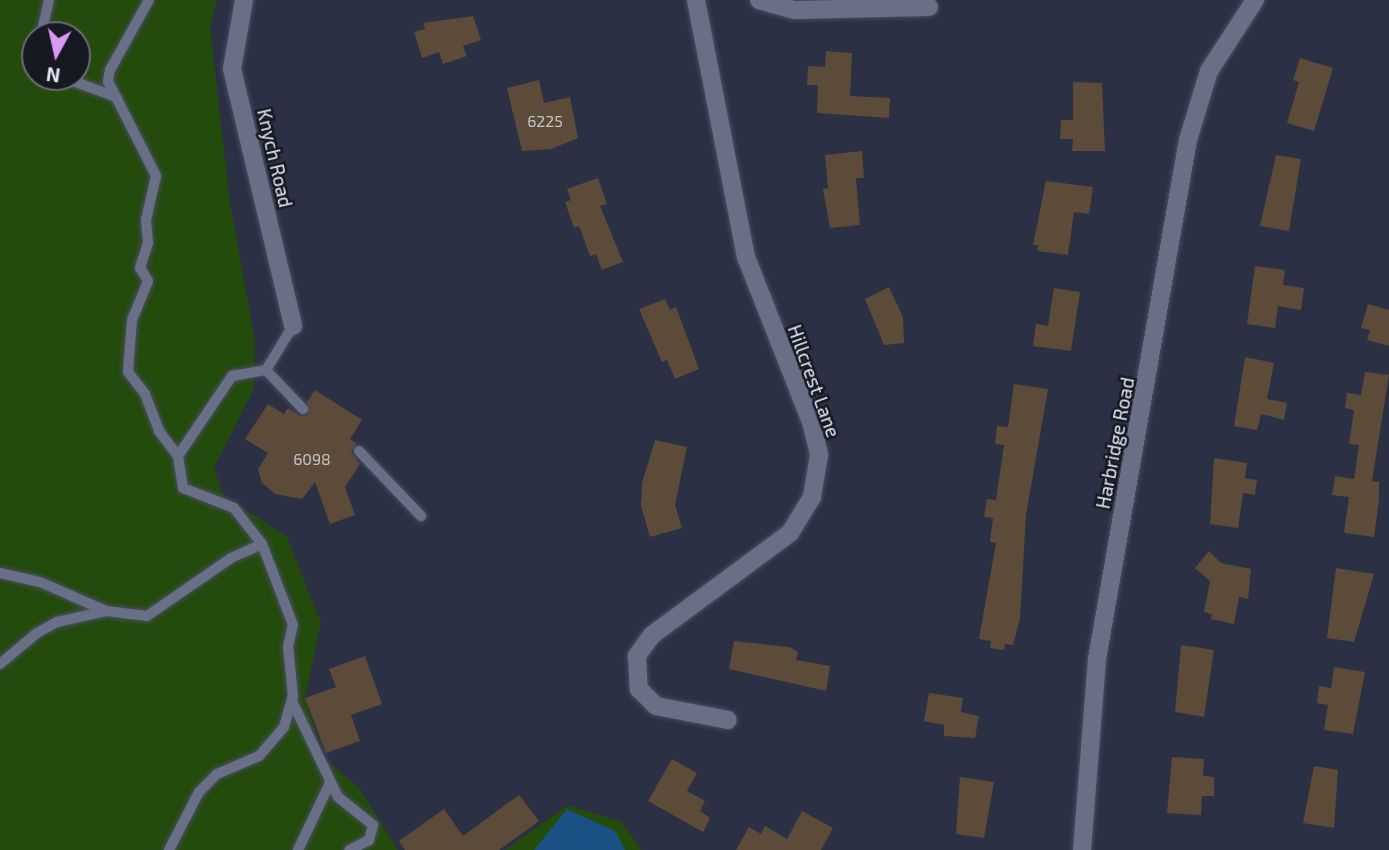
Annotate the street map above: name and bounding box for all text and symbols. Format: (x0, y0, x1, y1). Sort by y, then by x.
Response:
north arrow (21, 21, 91, 91)
text: N (45, 63, 62, 88)
street label: Knych Road (253, 106, 297, 210)
house number: 6225 (527, 111, 563, 131)
street label: Hillcrest Lane (783, 322, 845, 440)
street label: Harbridge Road (1091, 375, 1139, 511)
house number: 6098 (293, 449, 331, 469)

